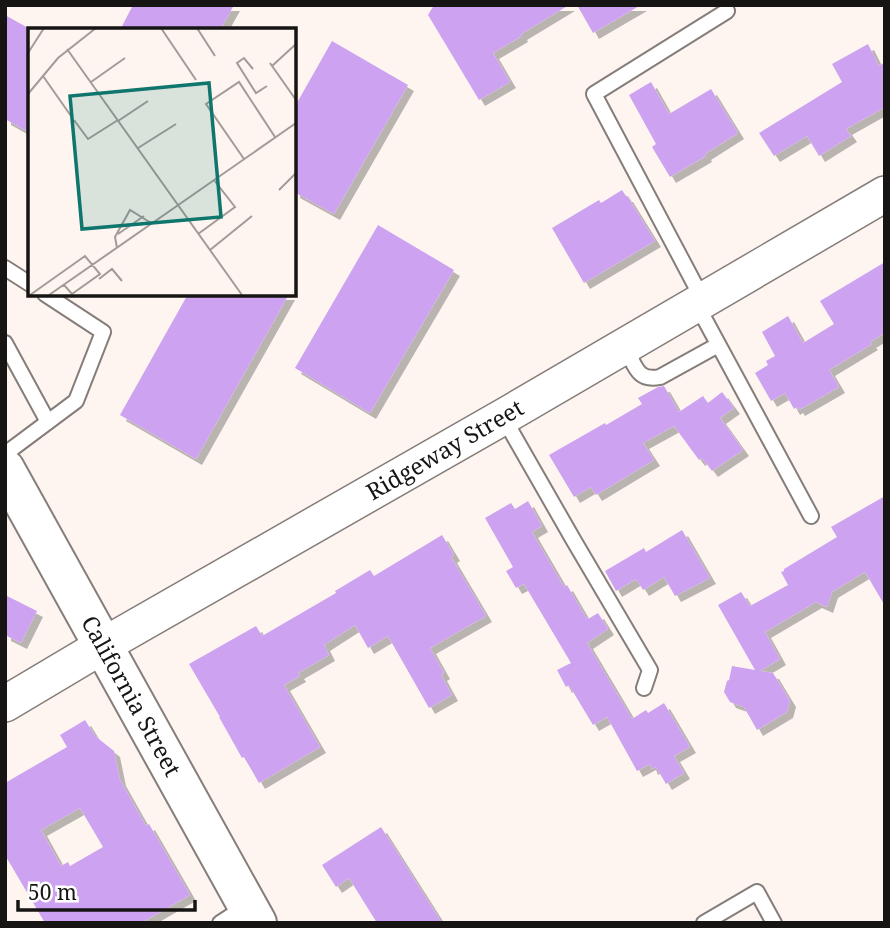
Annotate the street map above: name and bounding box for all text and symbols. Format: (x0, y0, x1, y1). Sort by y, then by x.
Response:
inset map (28, 28, 296, 296)
street label: Ridgeway Street (360, 391, 529, 507)
street label: California Street (74, 609, 189, 782)
scale bar (18, 869, 194, 913)
text: 50 m (28, 878, 77, 906)

